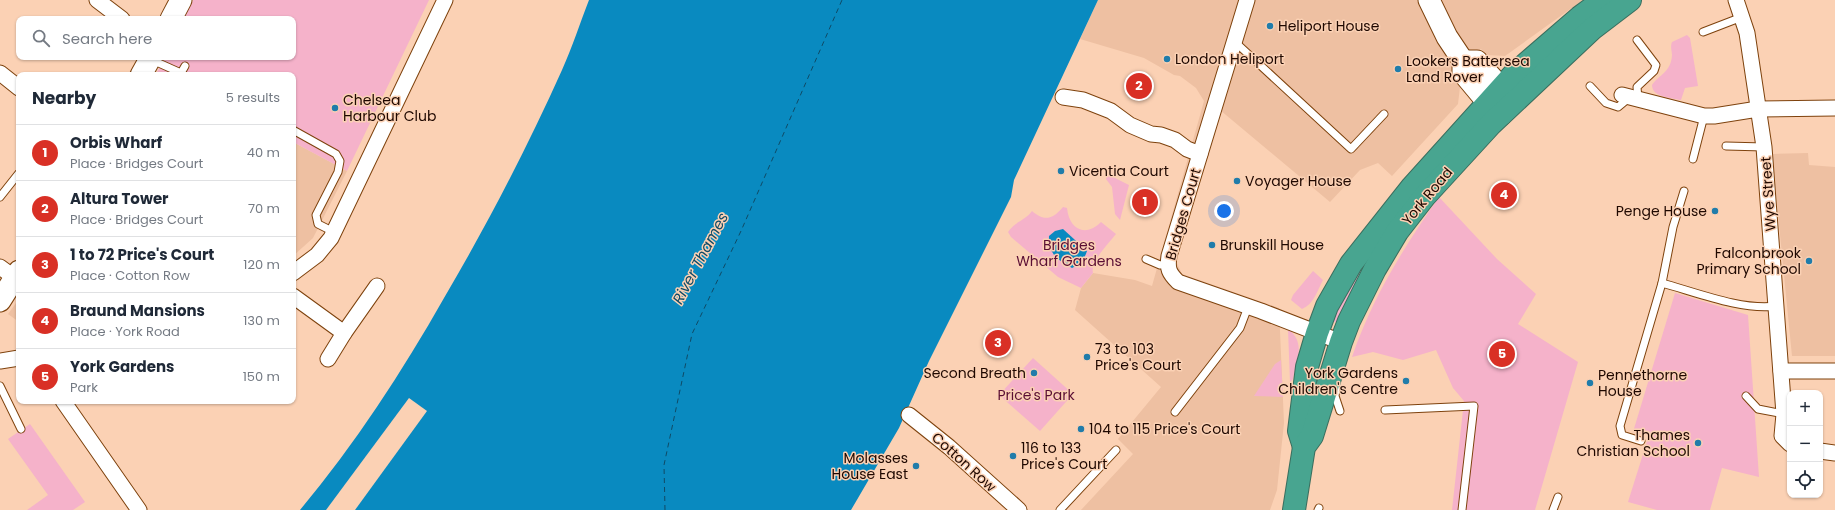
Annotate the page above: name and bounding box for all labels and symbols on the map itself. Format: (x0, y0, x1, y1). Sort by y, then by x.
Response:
place label: Heliport House (1278, 16, 1380, 36)
marker: Heliport House (1265, 21, 1275, 31)
place label: London Heliport (1175, 49, 1284, 69)
place label: Lookers Battersea Land Rover (1406, 51, 1530, 87)
marker: London Heliport (1162, 54, 1172, 64)
marker: Lookers Battersea Land Rover (1393, 64, 1403, 74)
pin: 2 (1126, 71, 1152, 101)
place label: Chelsea Harbour Club (343, 90, 436, 126)
marker: Chelsea Harbour Club (330, 103, 340, 113)
street label: Wye Street (1755, 156, 1781, 232)
place label: Vicentia Court (1069, 161, 1169, 181)
street label: York Road (1397, 163, 1457, 229)
marker: Vicentia Court (1056, 166, 1066, 176)
street label: Bridges Court (1160, 166, 1206, 262)
place label: Voyager House (1245, 171, 1352, 191)
marker: Voyager House (1232, 176, 1242, 186)
pin: 4 (1491, 180, 1517, 210)
pin: 1 (1132, 187, 1158, 217)
your location (1214, 201, 1234, 221)
place label: Penge House (1616, 201, 1707, 221)
marker: Penge House (1710, 206, 1720, 216)
water label: River Thames (667, 208, 733, 308)
park label: Bridges Wharf Gardens (1016, 235, 1122, 271)
place label: Brunskill House (1220, 235, 1324, 255)
marker: Brunskill House (1207, 240, 1217, 250)
place label: Falconbrook Primary School (1696, 243, 1802, 279)
marker: Falconbrook Primary School (1804, 256, 1814, 266)
pin: 3 (985, 328, 1011, 358)
place label: 73 to 103 Price's Court (1095, 339, 1181, 375)
pin: 5 (1489, 339, 1515, 369)
marker: 73 to 103 Price's Court (1082, 352, 1092, 362)
place label: Second Breath (923, 363, 1026, 383)
place label: York Gardens Children's Centre (1278, 363, 1398, 399)
place label: Pennethorne House (1598, 365, 1688, 401)
marker: Second Breath (1029, 368, 1039, 378)
marker: York Gardens Children's Centre (1401, 376, 1411, 386)
marker: Pennethorne House (1585, 378, 1595, 388)
park label: Price's Park (997, 385, 1075, 405)
place label: 104 to 115 Price's Court (1089, 419, 1240, 439)
marker: 104 to 115 Price's Court (1076, 424, 1086, 434)
place label: Thames Christian School (1577, 425, 1690, 461)
street label: Cotton Row (927, 428, 1001, 497)
place label: 116 to 133 Price's Court (1021, 438, 1107, 474)
marker: Thames Christian School (1693, 438, 1703, 448)
place label: Molasses House East (832, 448, 908, 484)
marker: 116 to 133 Price's Court (1008, 451, 1018, 461)
marker: Molasses House East (911, 461, 921, 471)

